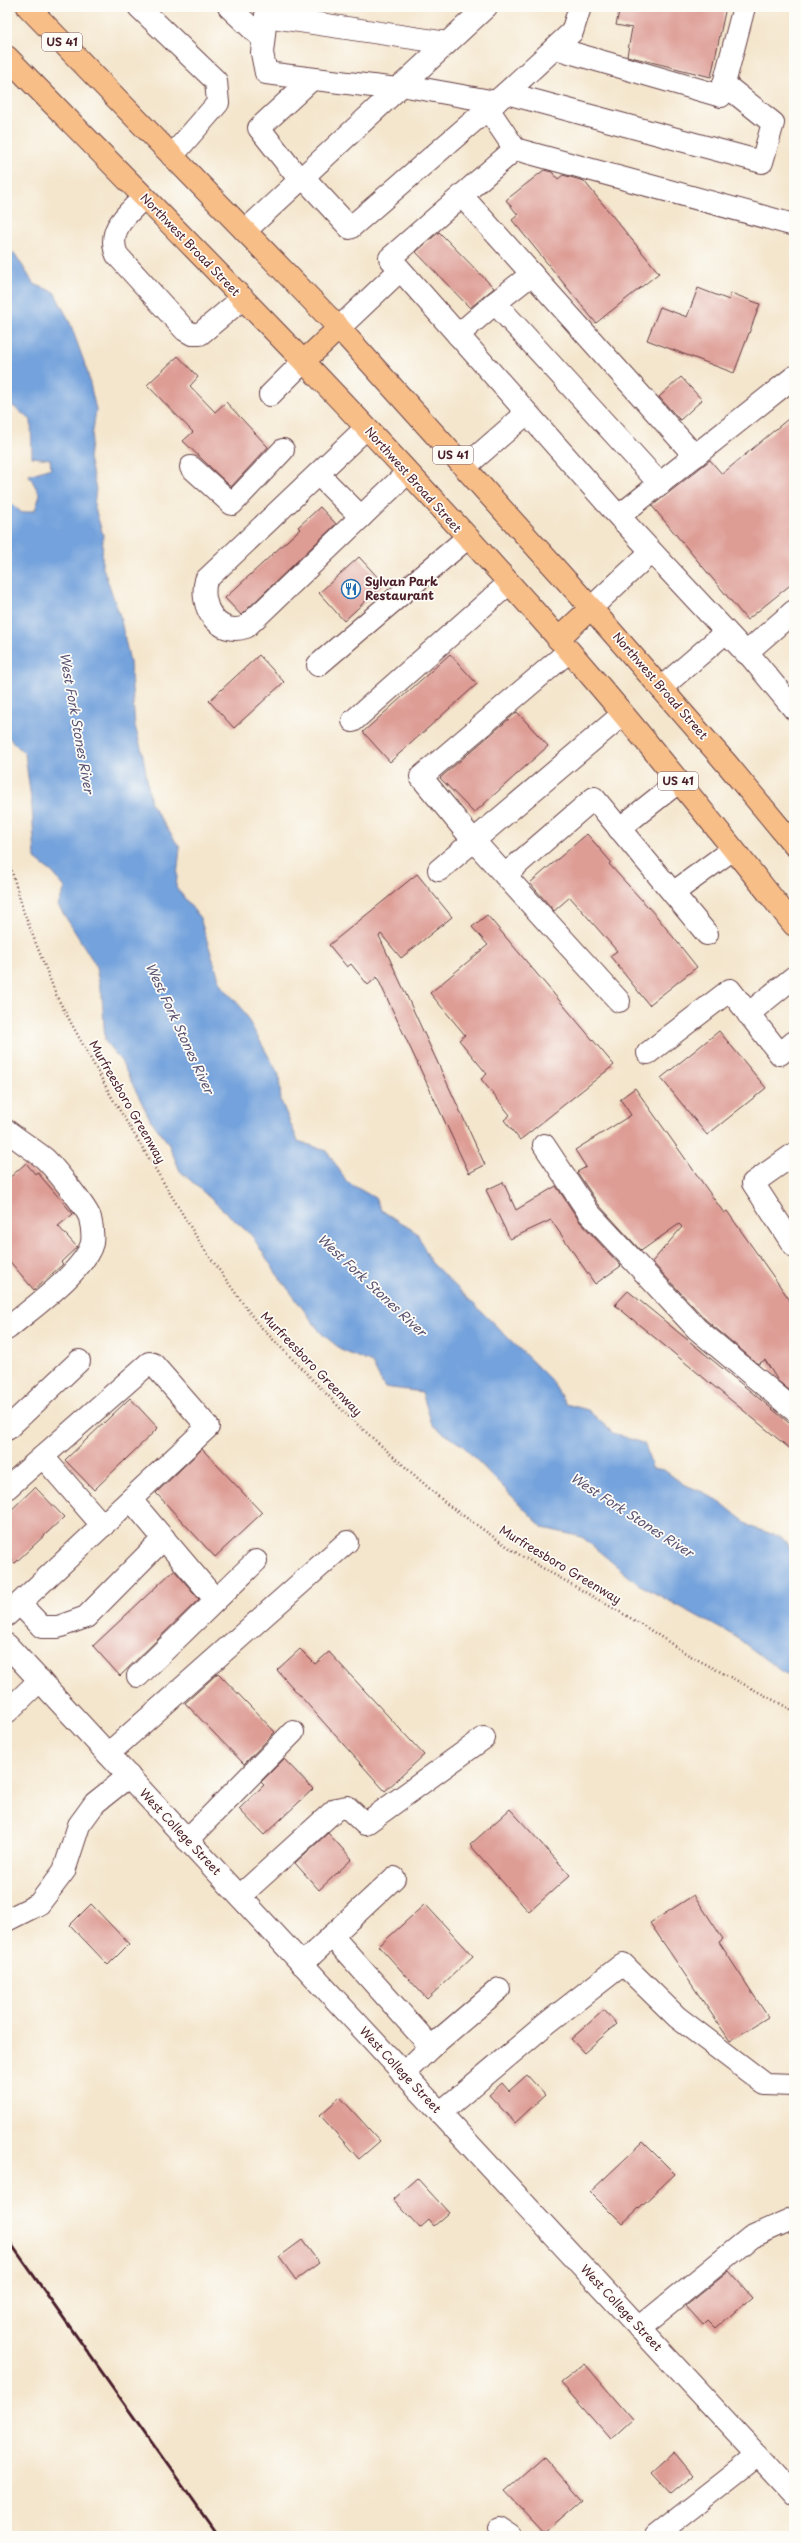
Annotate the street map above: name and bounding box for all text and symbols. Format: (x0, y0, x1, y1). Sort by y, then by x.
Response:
road number: US 41 (42, 33, 82, 51)
street label: Northwest Broad Street (137, 189, 245, 300)
street label: Northwest Broad Street (361, 422, 466, 536)
road number: US 41 (433, 446, 473, 464)
place label: Sylvan Park Restaurant (365, 572, 438, 604)
restaurant icon: Sylvan Park Restaurant (340, 578, 362, 600)
street label: Northwest Broad Street (609, 628, 713, 743)
water label: West Fork Stones River (56, 651, 100, 797)
road number: US 41 (658, 772, 698, 790)
water label: West Fork Stones River (142, 959, 220, 1098)
street label: Murfreesboro Greenway (85, 1037, 171, 1166)
water label: West Fork Stones River (314, 1229, 433, 1342)
street label: Murfreesboro Greenway (257, 1307, 367, 1420)
water label: West Fork Stones River (567, 1468, 699, 1563)
street label: Murfreesboro Greenway (496, 1521, 625, 1608)
street label: West College Street (136, 1784, 226, 1879)
street label: West College Street (356, 2022, 446, 2117)
street label: West College Street (577, 2260, 667, 2355)

